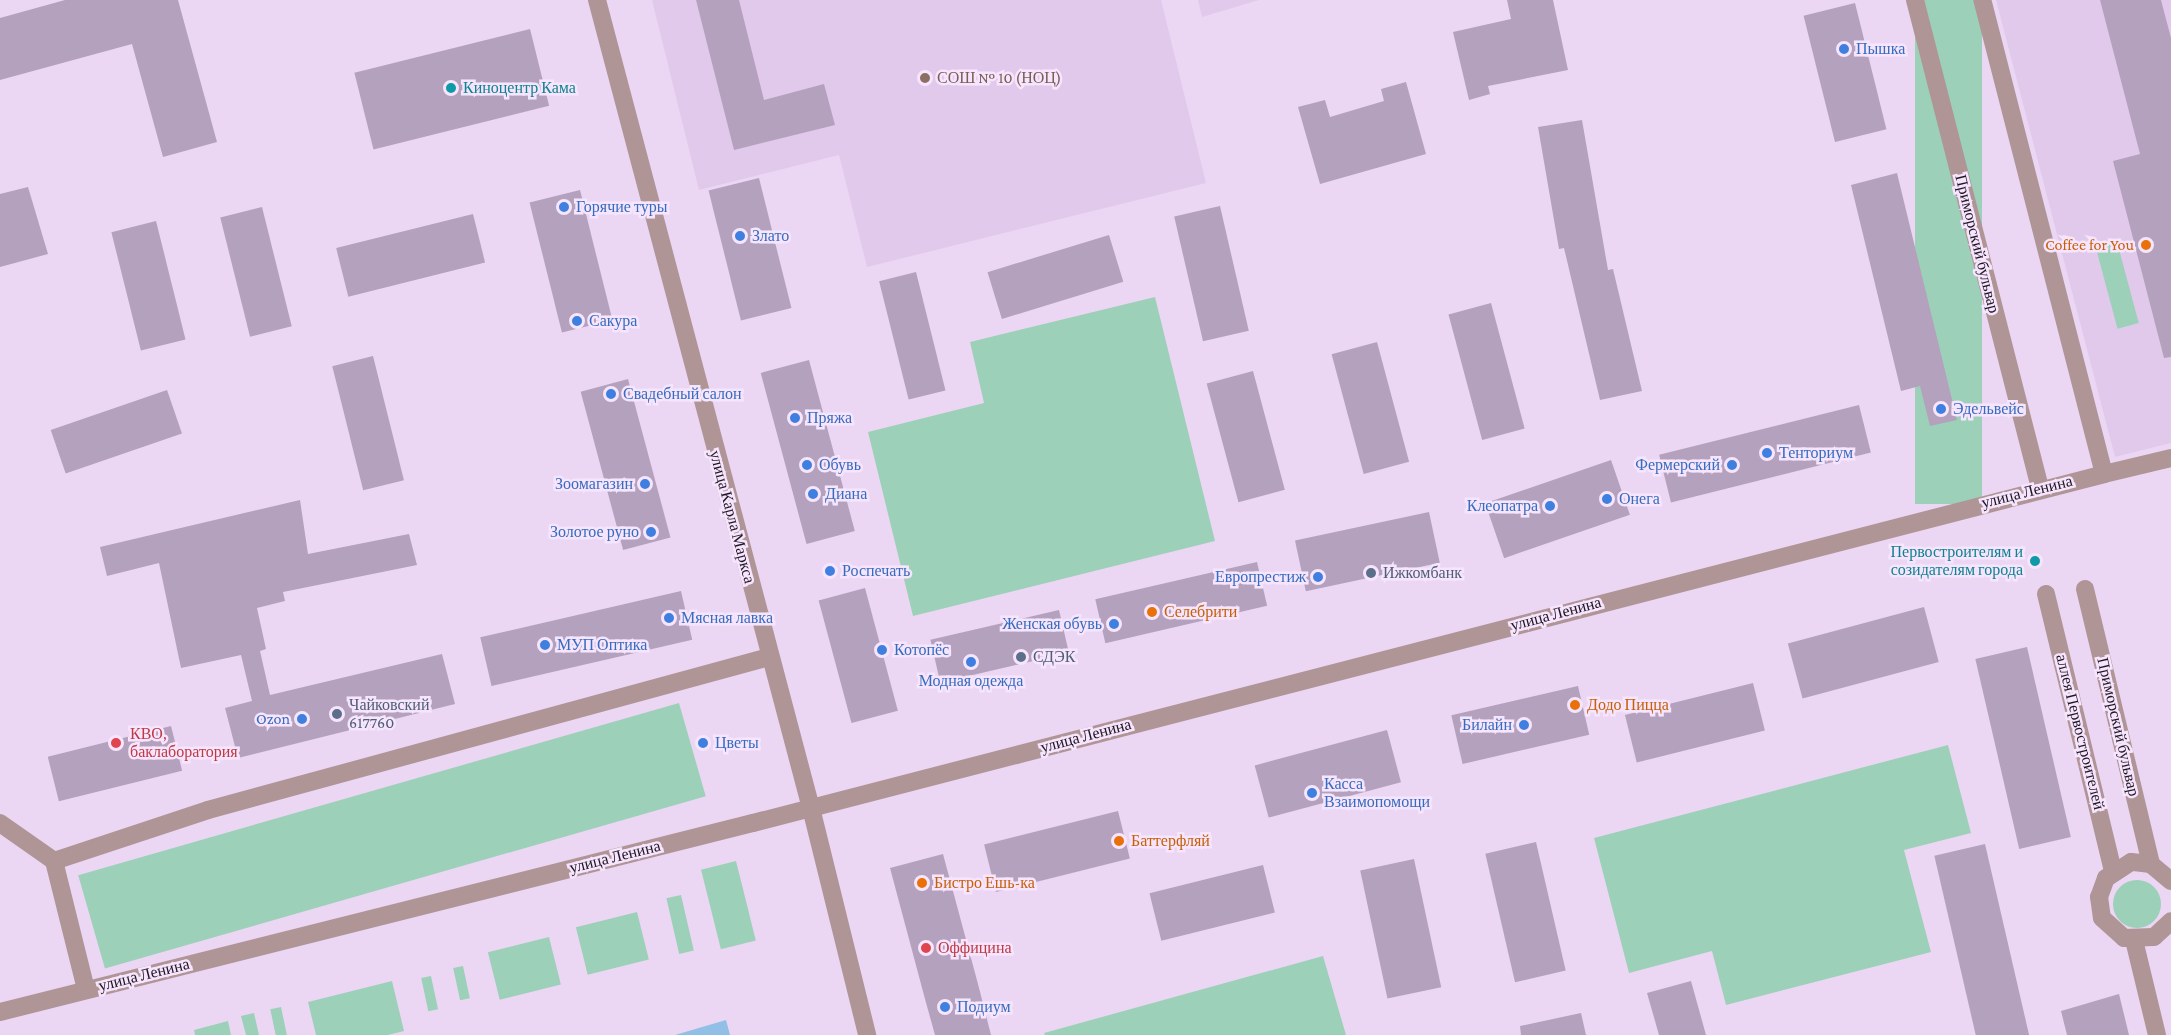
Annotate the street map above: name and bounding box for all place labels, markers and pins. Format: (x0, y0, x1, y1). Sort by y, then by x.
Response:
place label: Пышка (1856, 39, 1905, 59)
marker: Пышка (1837, 42, 1851, 56)
place label: СОШ № 10 (НОЦ) (937, 68, 1061, 88)
marker: СОШ № 10 (НОЦ) (918, 71, 932, 85)
place label: Киноцентр Кама (463, 78, 576, 98)
marker: Киноцентр Кама (444, 81, 458, 95)
place label: Горячие туры (576, 197, 667, 217)
marker: Горячие туры (557, 200, 571, 214)
place label: Злато (752, 226, 789, 246)
marker: Злато (733, 229, 747, 243)
place label: Coffee for You (2045, 235, 2134, 255)
marker: Coffee for You (2139, 238, 2153, 252)
place label: Сакура (589, 311, 637, 331)
marker: Сакура (570, 314, 584, 328)
place label: Свадебный салон (623, 384, 741, 404)
marker: Свадебный салон (604, 387, 618, 401)
place label: Эдельвейс (1953, 399, 2024, 419)
marker: Эдельвейс (1934, 402, 1948, 416)
place label: Пряжа (807, 408, 852, 428)
marker: Пряжа (788, 411, 802, 425)
place label: Тенториум (1779, 443, 1853, 463)
marker: Тенториум (1760, 446, 1774, 460)
place label: Обувь (819, 455, 861, 475)
place label: Фермерский (1635, 455, 1720, 475)
marker: Обувь (800, 458, 814, 472)
marker: Фермерский (1725, 458, 1739, 472)
place label: Зоомагазин (555, 474, 633, 494)
marker: Зоомагазин (638, 477, 652, 491)
place label: Диана (825, 484, 867, 504)
marker: Диана (806, 487, 820, 501)
place label: Онега (1619, 489, 1660, 509)
marker: Онега (1600, 492, 1614, 506)
place label: Клеопатра (1467, 496, 1538, 516)
marker: Клеопатра (1543, 499, 1557, 513)
place label: Золотое руно (550, 522, 639, 542)
marker: Золотое руно (644, 525, 658, 539)
place label: Первостроителям и созидателям города (1891, 542, 2023, 580)
marker: Первостроителям и созидателям города (2028, 554, 2042, 568)
place label: Роспечать (842, 561, 910, 581)
place label: Ижкомбанк (1383, 563, 1462, 583)
marker: Роспечать (823, 564, 837, 578)
marker: Ижкомбанк (1364, 566, 1378, 580)
place label: Европрестиж (1215, 567, 1306, 587)
marker: Европрестиж (1311, 570, 1325, 584)
place label: Селебрити (1164, 602, 1237, 622)
marker: Селебрити (1145, 605, 1159, 619)
place label: Мясная лавка (681, 608, 773, 628)
marker: Мясная лавка (662, 611, 676, 625)
place label: Женская обувь (1002, 614, 1102, 634)
marker: Женская обувь (1107, 617, 1121, 631)
place label: МУП Оптика (557, 635, 647, 655)
marker: МУП Оптика (538, 638, 552, 652)
place label: Котопёс (894, 640, 949, 660)
marker: Котопёс (875, 643, 889, 657)
place label: СДЭК (1033, 647, 1075, 667)
marker: СДЭК (1014, 650, 1028, 664)
marker: Модная одежда (964, 655, 978, 669)
place label: Модная одежда (919, 671, 1023, 691)
place label: Чайковский 617760 (349, 695, 429, 733)
place label: Додо Пицца (1587, 695, 1669, 715)
marker: Додо Пицца (1568, 698, 1582, 712)
marker: Чайковский 617760 (330, 707, 344, 721)
place label: Ozon (256, 709, 290, 729)
marker: Ozon (295, 712, 309, 726)
place label: Билайн (1462, 715, 1512, 735)
marker: Билайн (1517, 718, 1531, 732)
place label: КВО, баклаборатория (130, 724, 238, 762)
place label: Цветы (715, 733, 759, 753)
marker: КВО, баклаборатория (107, 734, 125, 752)
marker: Цветы (696, 736, 710, 750)
place label: Касса Взаимопомощи (1324, 774, 1430, 812)
marker: Касса Взаимопомощи (1305, 786, 1319, 800)
place label: Баттерфляй (1131, 831, 1210, 851)
marker: Баттерфляй (1112, 834, 1126, 848)
place label: Бистро Ешь-ка (934, 873, 1035, 893)
marker: Бистро Ешь-ка (915, 876, 929, 890)
place label: Оффицина (938, 938, 1012, 958)
marker: Оффицина (919, 941, 933, 955)
place label: Подиум (957, 997, 1011, 1017)
marker: Подиум (938, 1000, 952, 1014)

